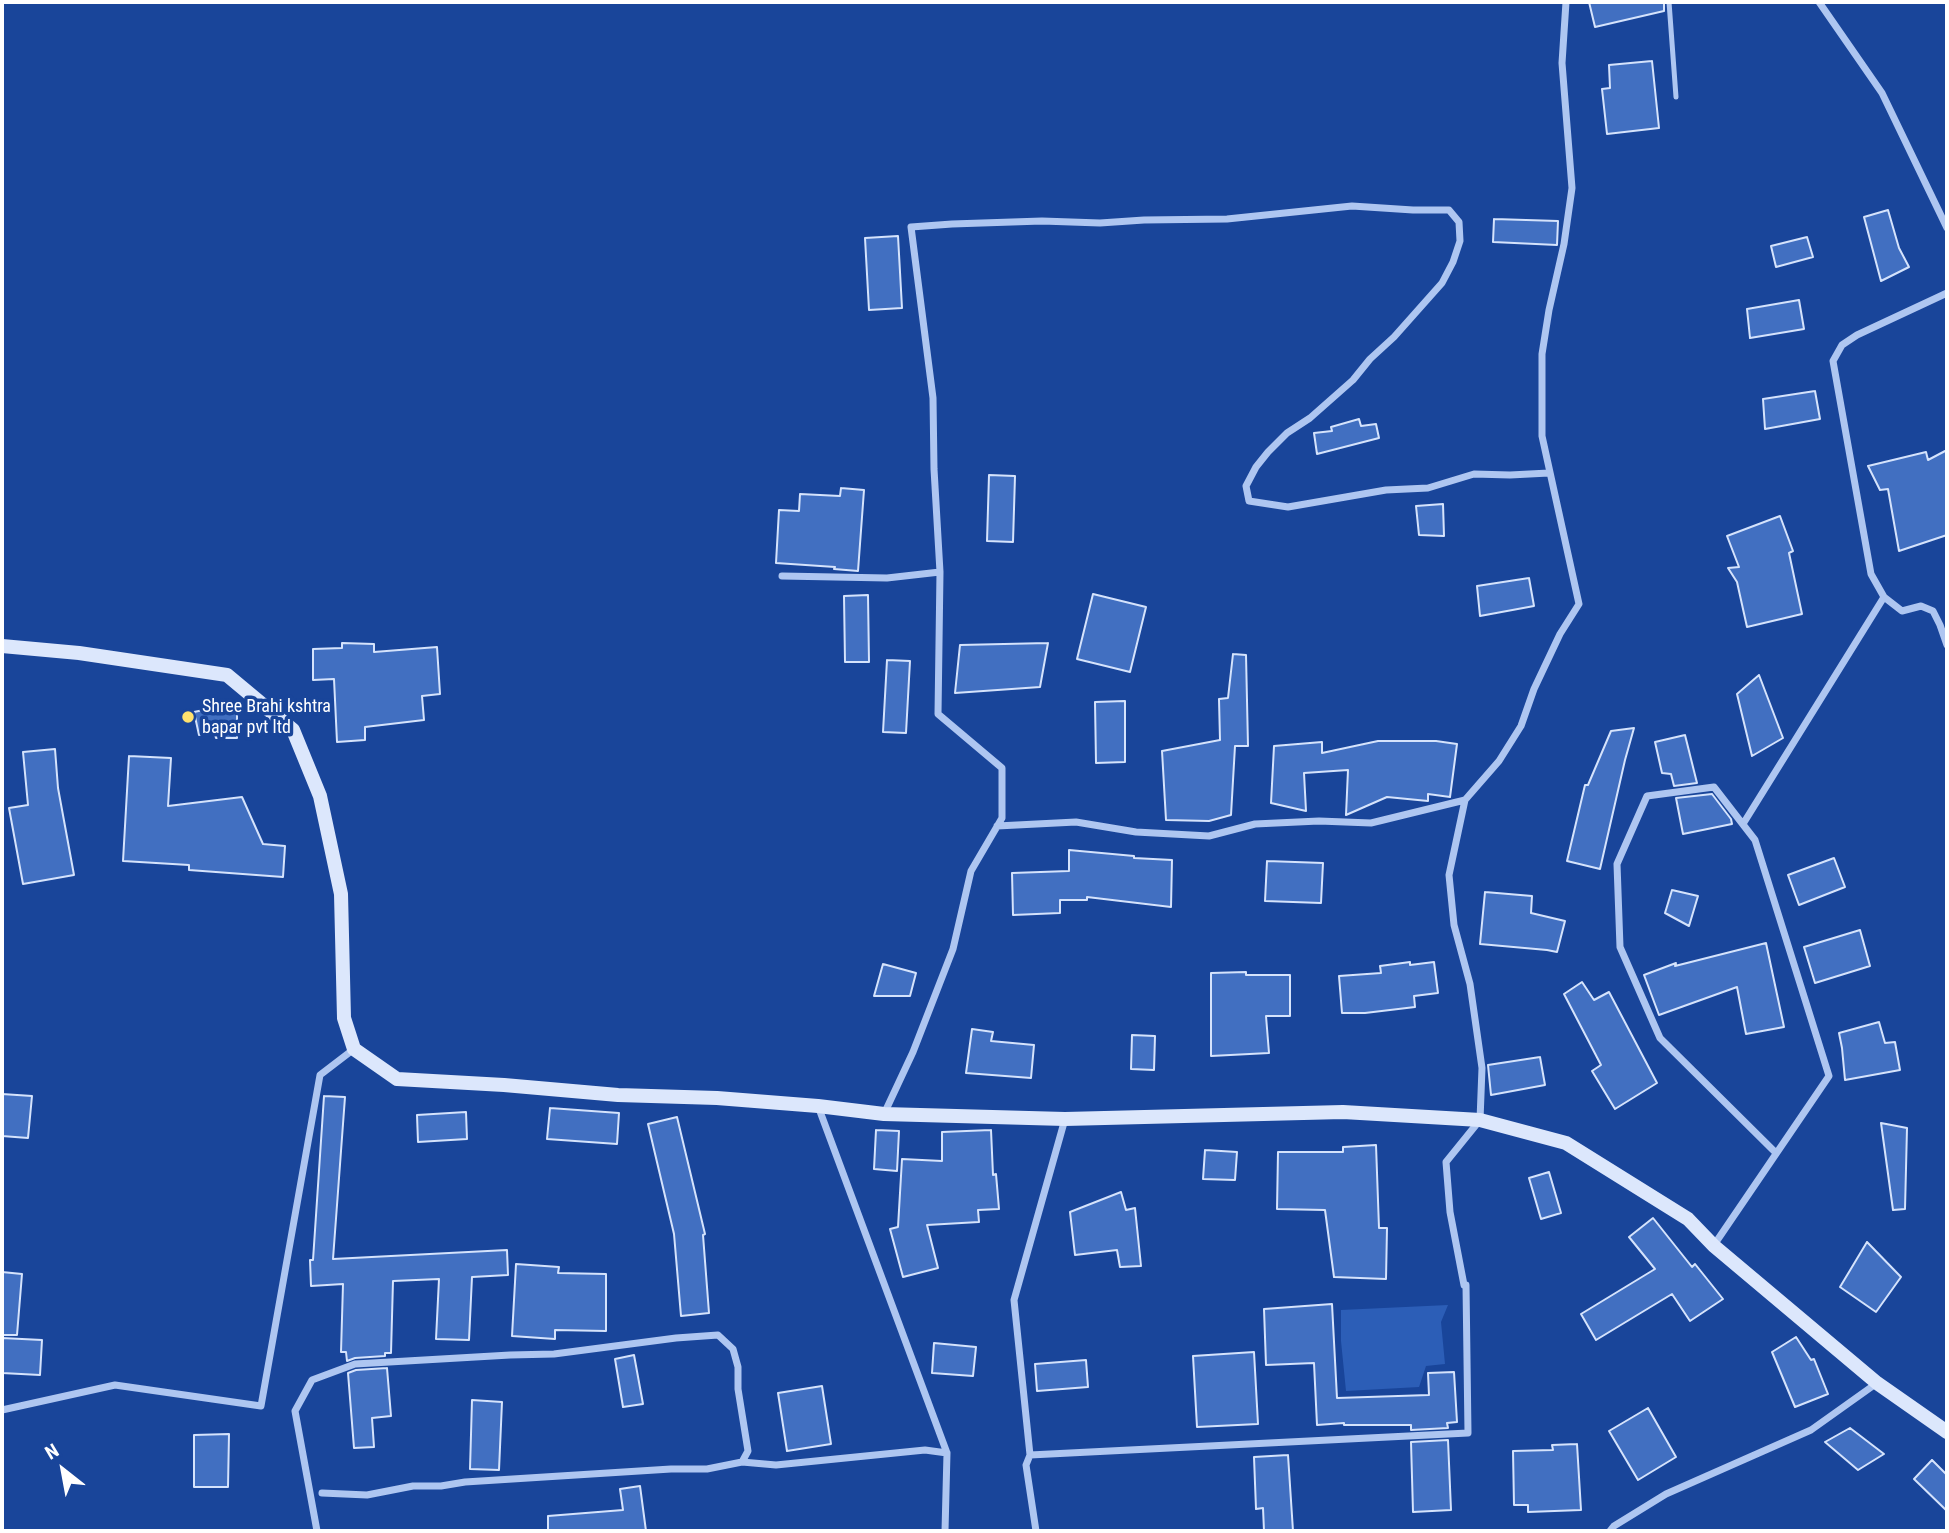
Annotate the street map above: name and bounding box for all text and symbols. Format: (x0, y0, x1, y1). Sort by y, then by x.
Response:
place label: Shree Brahi kshtra bapar pvt ltd (202, 696, 331, 738)
marker: Shree Brahi kshtra bapar pvt ltd (180, 709, 196, 725)
north arrow (28, 1435, 98, 1505)
text: N (41, 1439, 63, 1464)

